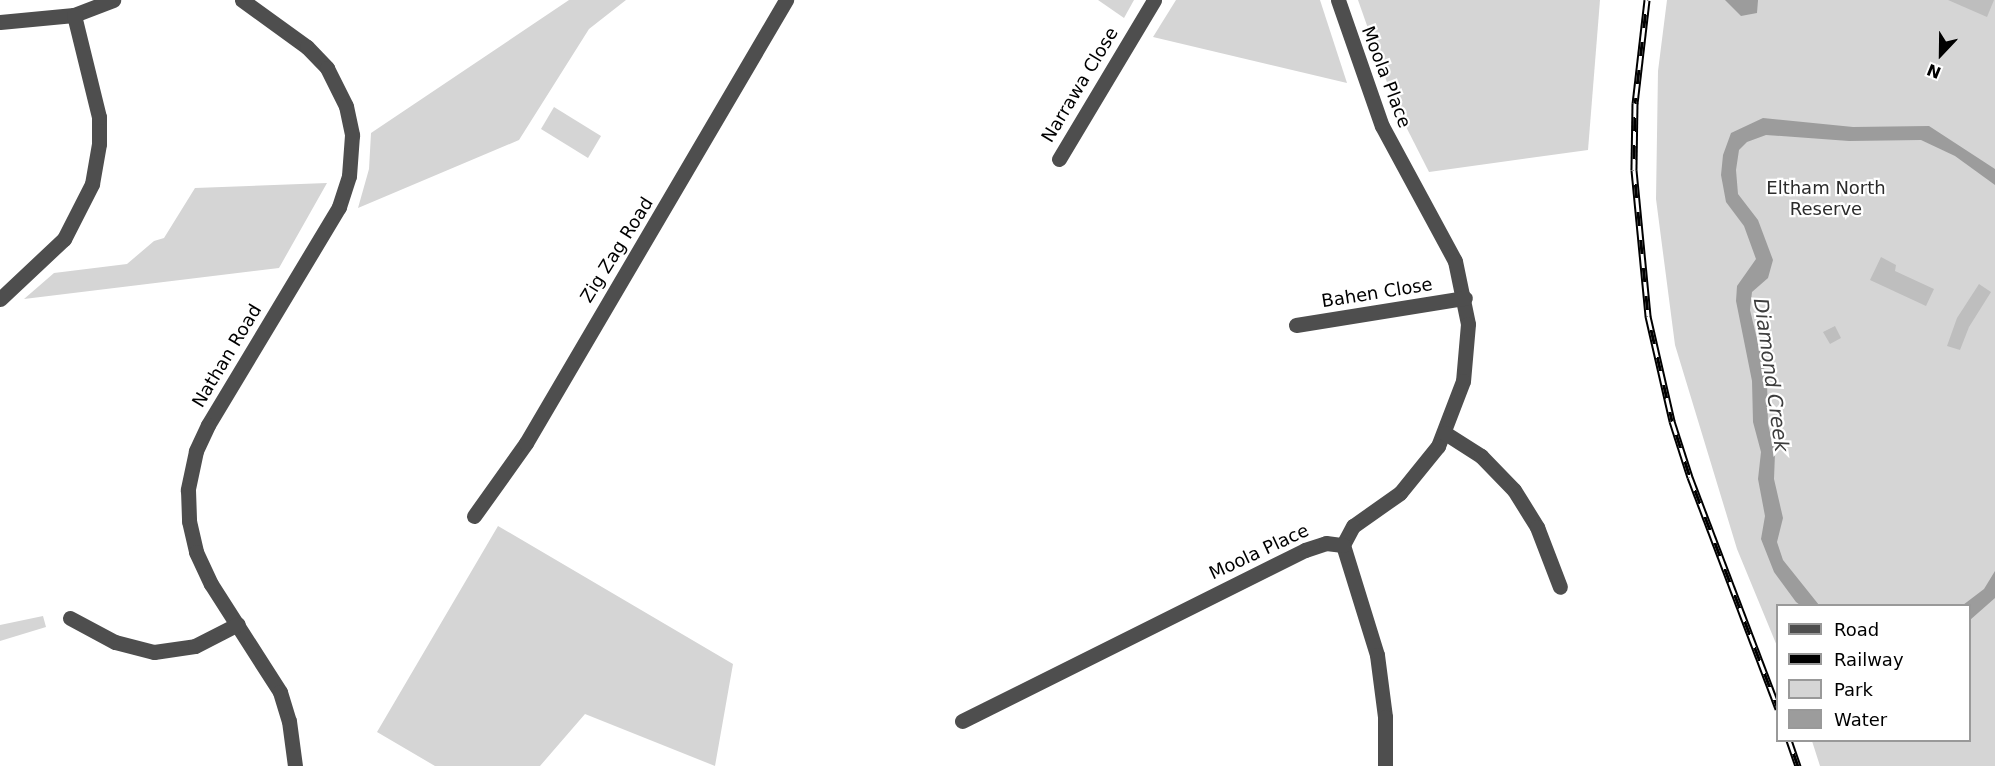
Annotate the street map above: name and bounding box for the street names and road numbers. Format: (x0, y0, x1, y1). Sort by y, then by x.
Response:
street label: Narrawa Close (1037, 23, 1123, 147)
street label: Moola Place (1357, 23, 1415, 131)
street label: Zig Zag Road (576, 193, 658, 307)
street label: Bahen Close (1320, 274, 1434, 312)
street label: Nathan Road (188, 301, 266, 411)
street label: Moola Place (1206, 520, 1312, 584)

